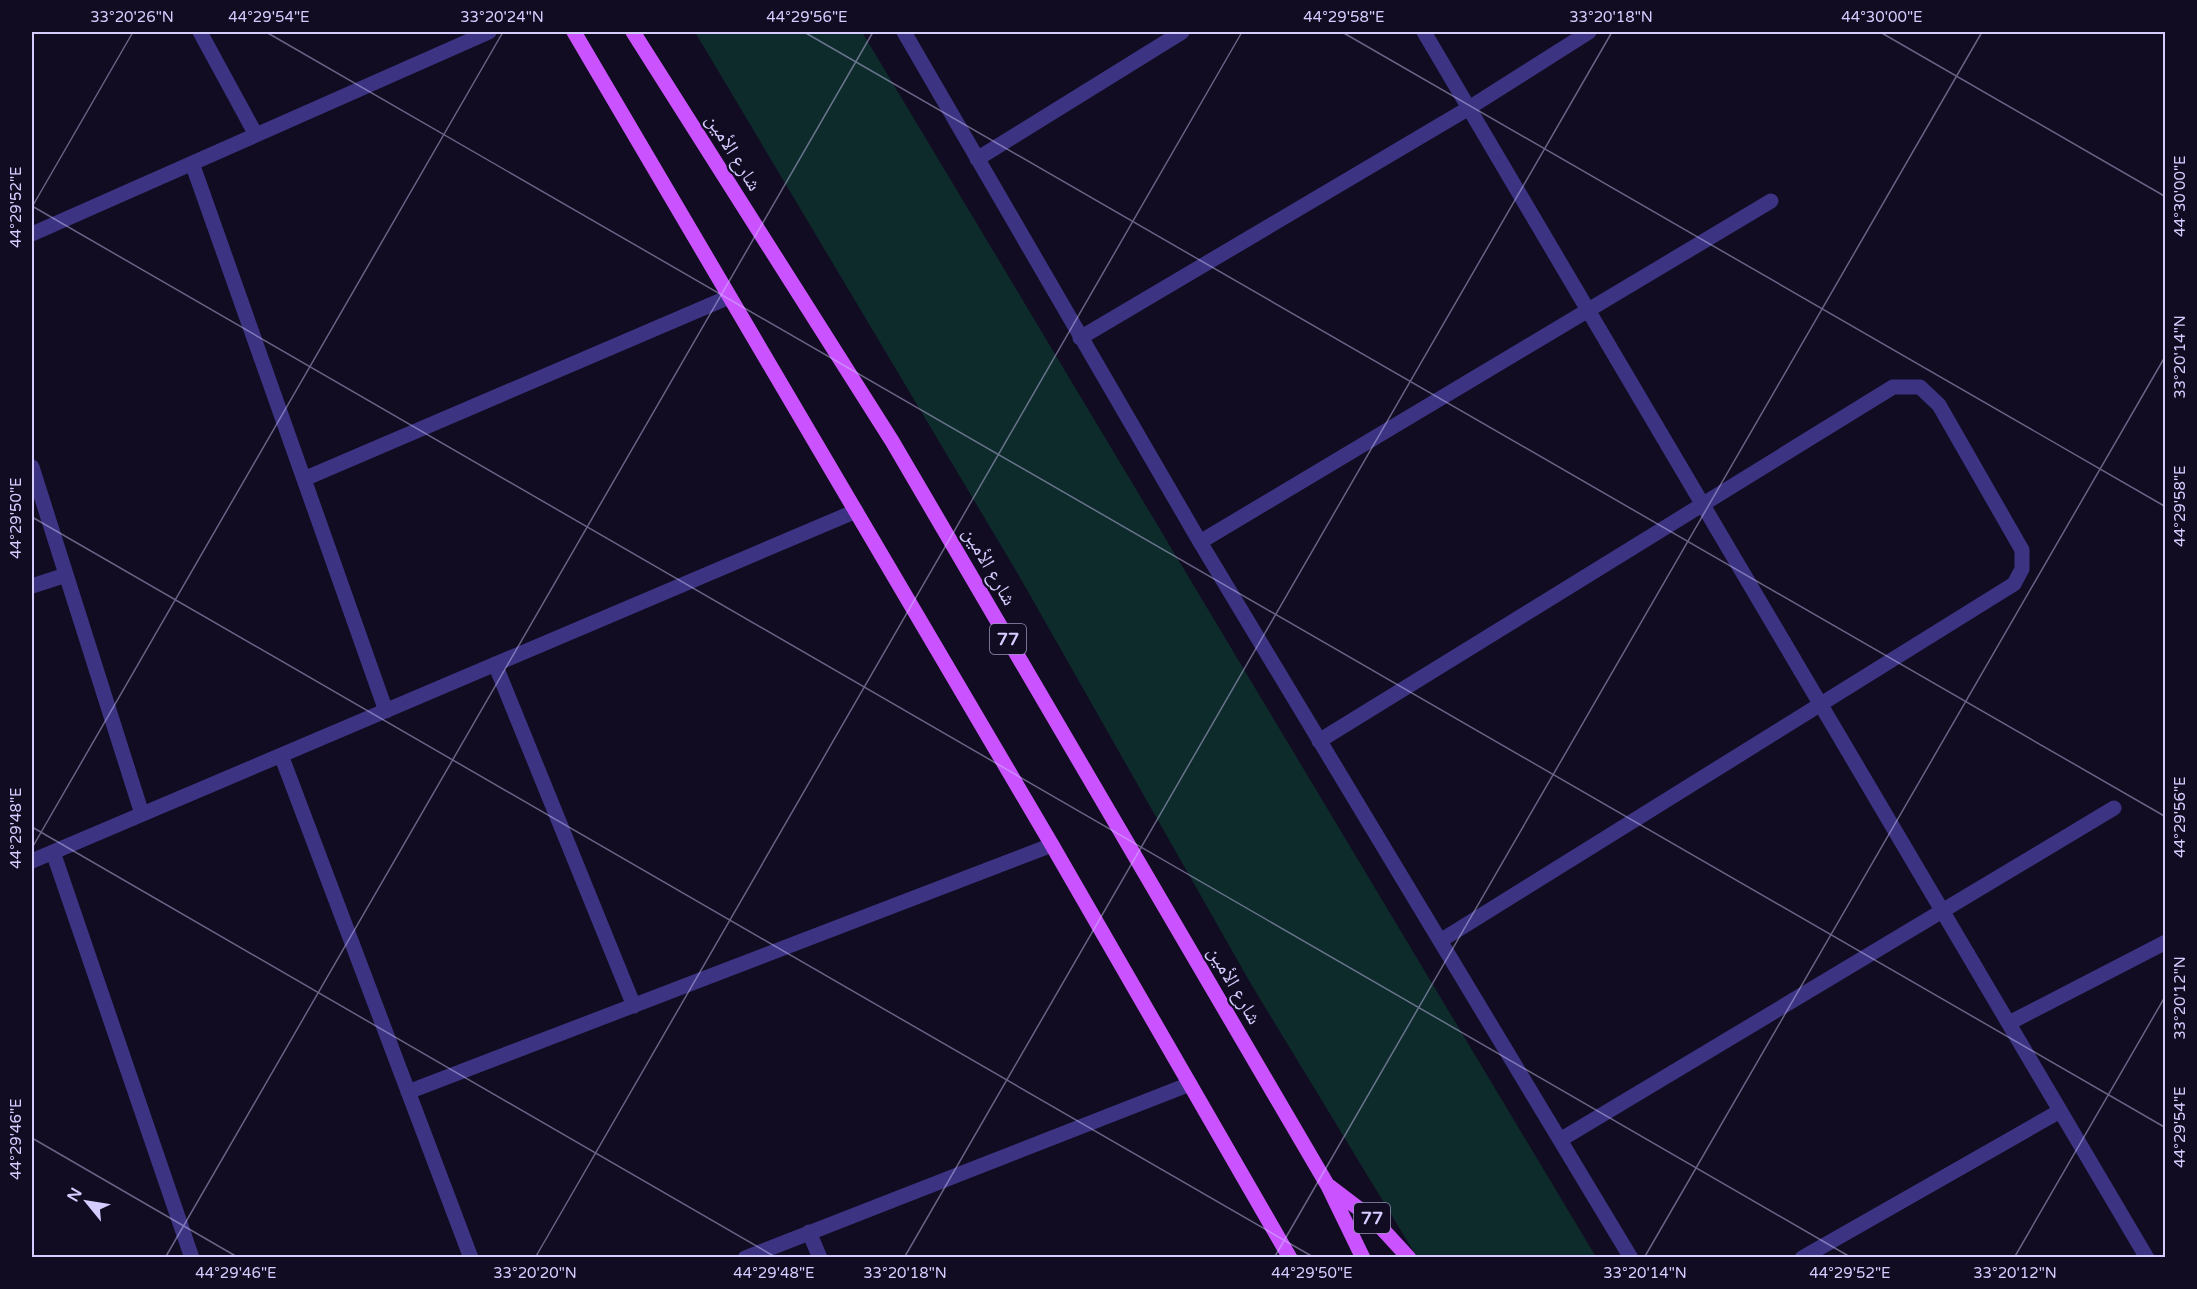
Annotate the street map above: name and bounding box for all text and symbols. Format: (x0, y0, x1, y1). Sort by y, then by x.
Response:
text: 33°20'26"N (90, 8, 174, 26)
text: 44°29'54"E (228, 8, 310, 26)
text: 33°20'24"N (460, 8, 544, 26)
text: 44°29'56"E (766, 8, 848, 26)
text: 44°29'58"E (1303, 8, 1385, 26)
text: 33°20'18"N (1569, 8, 1653, 26)
text: 44°30'00"E (1841, 8, 1923, 26)
street label: شارع الأمين (700, 110, 766, 196)
text: 44°30'00"E (2171, 155, 2189, 237)
text: 44°29'52"E (7, 166, 25, 248)
text: 33°20'14"N (2171, 315, 2189, 399)
text: 44°29'58"E (2171, 465, 2189, 547)
text: 44°29'50"E (7, 477, 25, 559)
street label: شارع الأمين (957, 523, 1021, 610)
road number: 77 (990, 624, 1026, 654)
text: 44°29'56"E (2171, 776, 2189, 858)
text: 44°29'48"E (7, 787, 25, 869)
street label: شارع الأمين (1202, 942, 1266, 1029)
text: 33°20'12"N (2171, 956, 2189, 1040)
text: 44°29'54"E (2171, 1086, 2189, 1168)
text: 44°29'46"E (7, 1098, 25, 1180)
north arrow (57, 1172, 117, 1232)
text: N (63, 1184, 87, 1206)
road number: 77 (1354, 1203, 1390, 1233)
text: 44°29'46"E (195, 1264, 277, 1282)
text: 33°20'20"N (493, 1264, 577, 1282)
text: 44°29'48"E (733, 1264, 815, 1282)
text: 33°20'18"N (863, 1264, 947, 1282)
text: 44°29'50"E (1271, 1264, 1353, 1282)
text: 33°20'14"N (1603, 1264, 1687, 1282)
text: 44°29'52"E (1809, 1264, 1891, 1282)
text: 33°20'12"N (1973, 1264, 2057, 1282)

